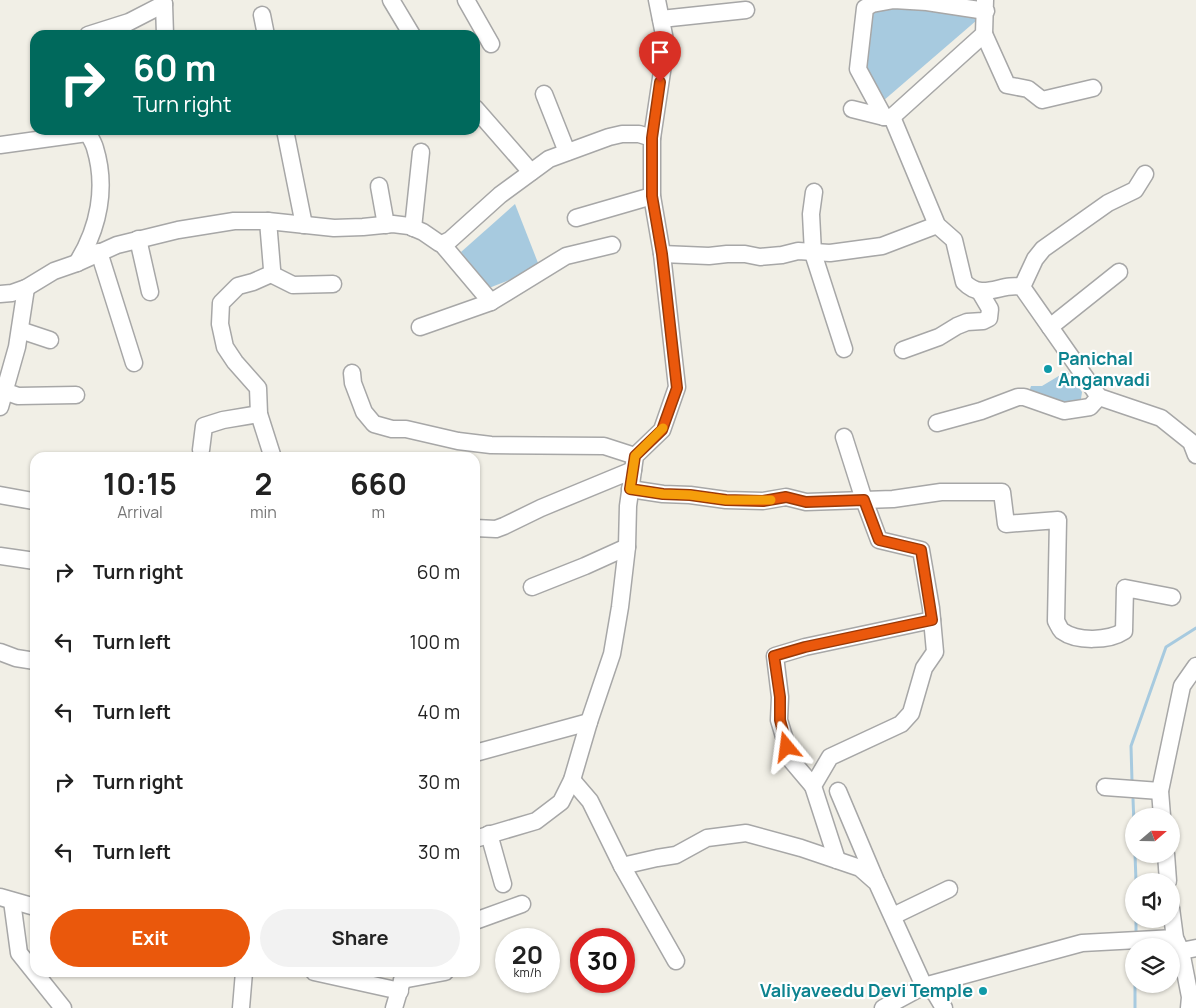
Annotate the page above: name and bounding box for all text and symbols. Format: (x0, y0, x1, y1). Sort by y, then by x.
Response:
pin (639, 31, 681, 82)
icon: arrive (646, 38, 674, 66)
text: 60 m (133, 44, 216, 92)
icon: right (50, 50, 115, 115)
text: Turn right (133, 89, 231, 119)
place label: Panichal Anganvadi (1058, 346, 1150, 391)
marker: Panichal Anganvadi (1042, 363, 1054, 375)
text: 10:15 (103, 463, 177, 504)
text: 2 (254, 463, 272, 504)
text: 660 (350, 463, 407, 504)
text: Arrival (117, 501, 163, 523)
text: min (250, 501, 277, 523)
text: m (372, 501, 385, 523)
icon: right (50, 558, 78, 586)
text: Turn right (93, 559, 183, 585)
text: 60 m (417, 559, 460, 585)
icon: left (50, 628, 78, 656)
text: Turn left (93, 629, 171, 655)
text: 100 m (409, 629, 460, 655)
icon: left (50, 698, 78, 726)
text: Turn left (93, 699, 171, 725)
text: 40 m (417, 699, 460, 725)
position arrow (760, 720, 812, 772)
icon: right (50, 768, 78, 796)
text: Turn right (93, 769, 183, 795)
text: 30 m (418, 769, 460, 795)
north arrow (1125, 808, 1180, 862)
map controls (1125, 808, 1180, 993)
icon: left (50, 838, 78, 866)
text: Turn left (93, 839, 171, 865)
text: 30 m (418, 839, 460, 865)
button: sound (1125, 873, 1180, 928)
button: Exit (50, 909, 250, 967)
button: Share (260, 909, 460, 967)
speed limit sign: 30 (570, 928, 635, 993)
text: 20 (512, 937, 543, 972)
button: layers (1125, 938, 1180, 993)
text: km/h (514, 964, 541, 981)
place label: Valiyaveedu Devi Temple (760, 978, 973, 1002)
marker: Valiyaveedu Devi Temple (977, 985, 989, 997)

